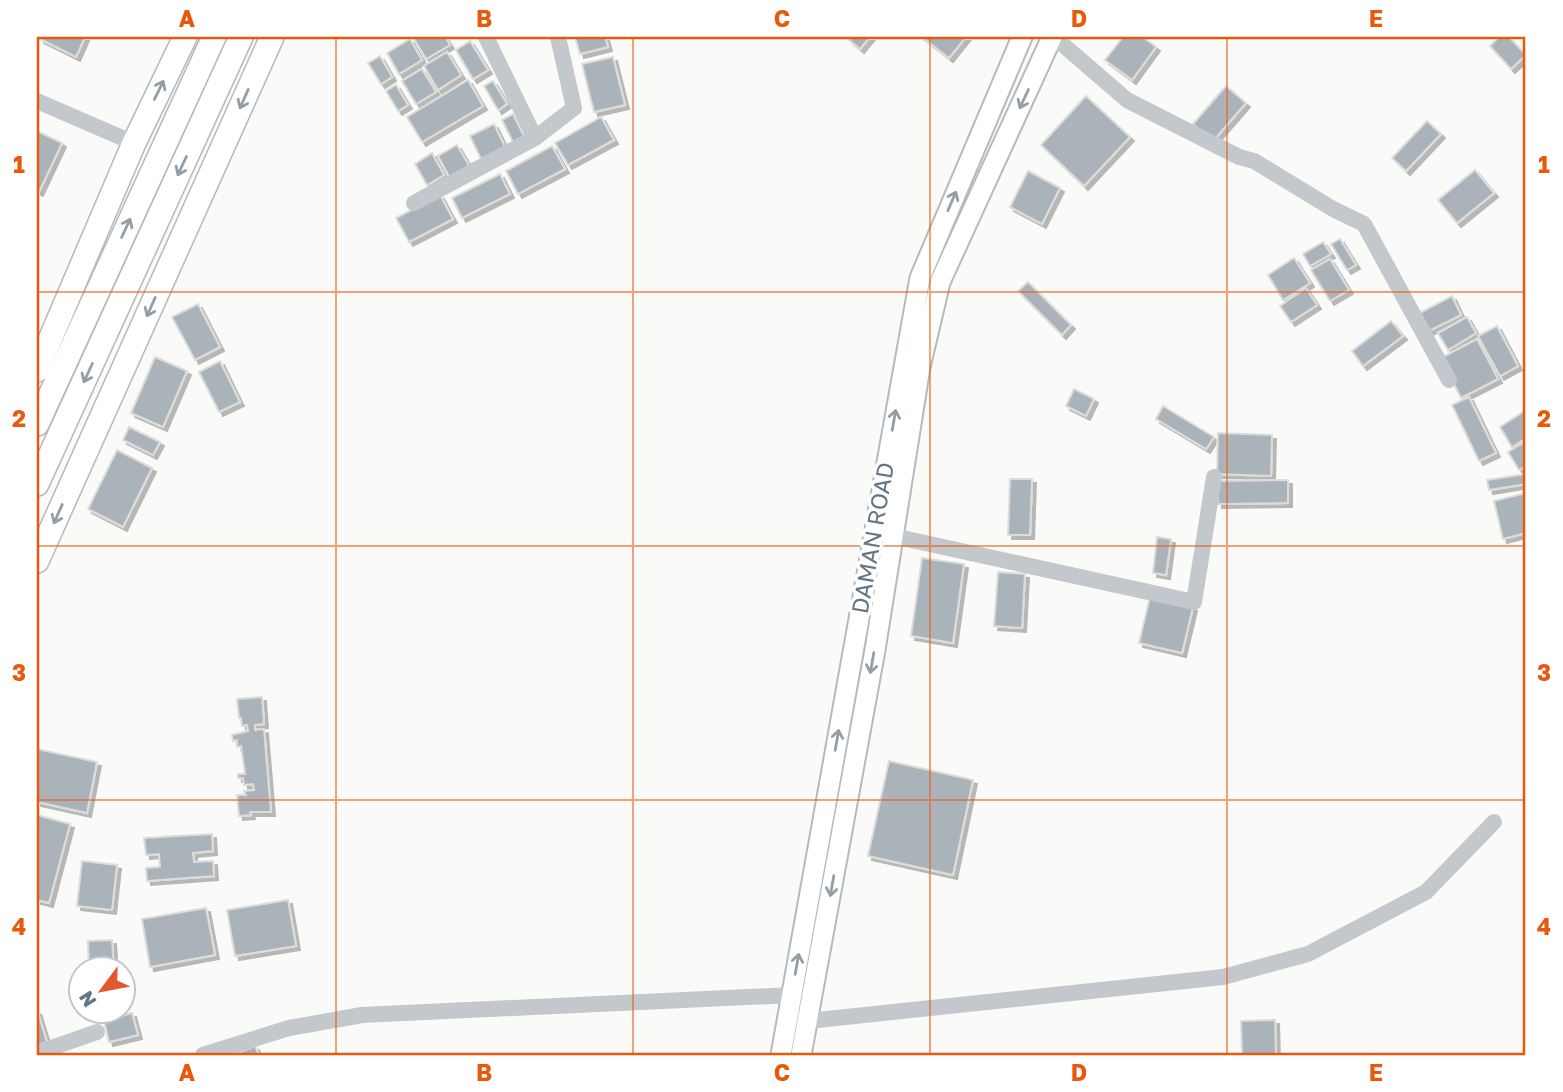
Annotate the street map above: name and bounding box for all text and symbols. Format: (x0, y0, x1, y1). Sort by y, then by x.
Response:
text: A (179, 4, 196, 32)
text: B (476, 4, 492, 32)
text: C (774, 4, 790, 32)
text: D (1071, 4, 1087, 32)
text: E (1369, 4, 1383, 32)
one-way arrow (153, 80, 167, 101)
one-way arrow (237, 88, 250, 109)
one-way arrow (1017, 88, 1030, 109)
text: 1 (13, 150, 25, 178)
text: 1 (1538, 150, 1550, 178)
one-way arrow (175, 155, 188, 176)
one-way arrow (947, 191, 960, 212)
one-way arrow (120, 218, 133, 239)
one-way arrow (144, 295, 157, 317)
one-way arrow (81, 362, 94, 383)
text: 2 (12, 404, 26, 432)
text: 2 (1537, 404, 1551, 432)
one-way arrow (888, 409, 902, 432)
street label: DAMAN ROAD (845, 460, 899, 616)
one-way arrow (51, 503, 64, 524)
one-way arrow (865, 651, 879, 673)
text: 3 (12, 658, 26, 686)
text: 3 (1537, 658, 1551, 686)
one-way arrow (831, 729, 844, 752)
one-way arrow (825, 875, 838, 897)
text: 4 (12, 912, 26, 940)
text: 4 (1537, 912, 1551, 940)
one-way arrow (791, 953, 805, 976)
north arrow (66, 956, 136, 1026)
text: N (74, 987, 101, 1011)
text: A (179, 1058, 196, 1086)
text: B (476, 1058, 492, 1086)
text: C (774, 1058, 790, 1086)
text: D (1071, 1058, 1087, 1086)
text: E (1369, 1058, 1383, 1086)

